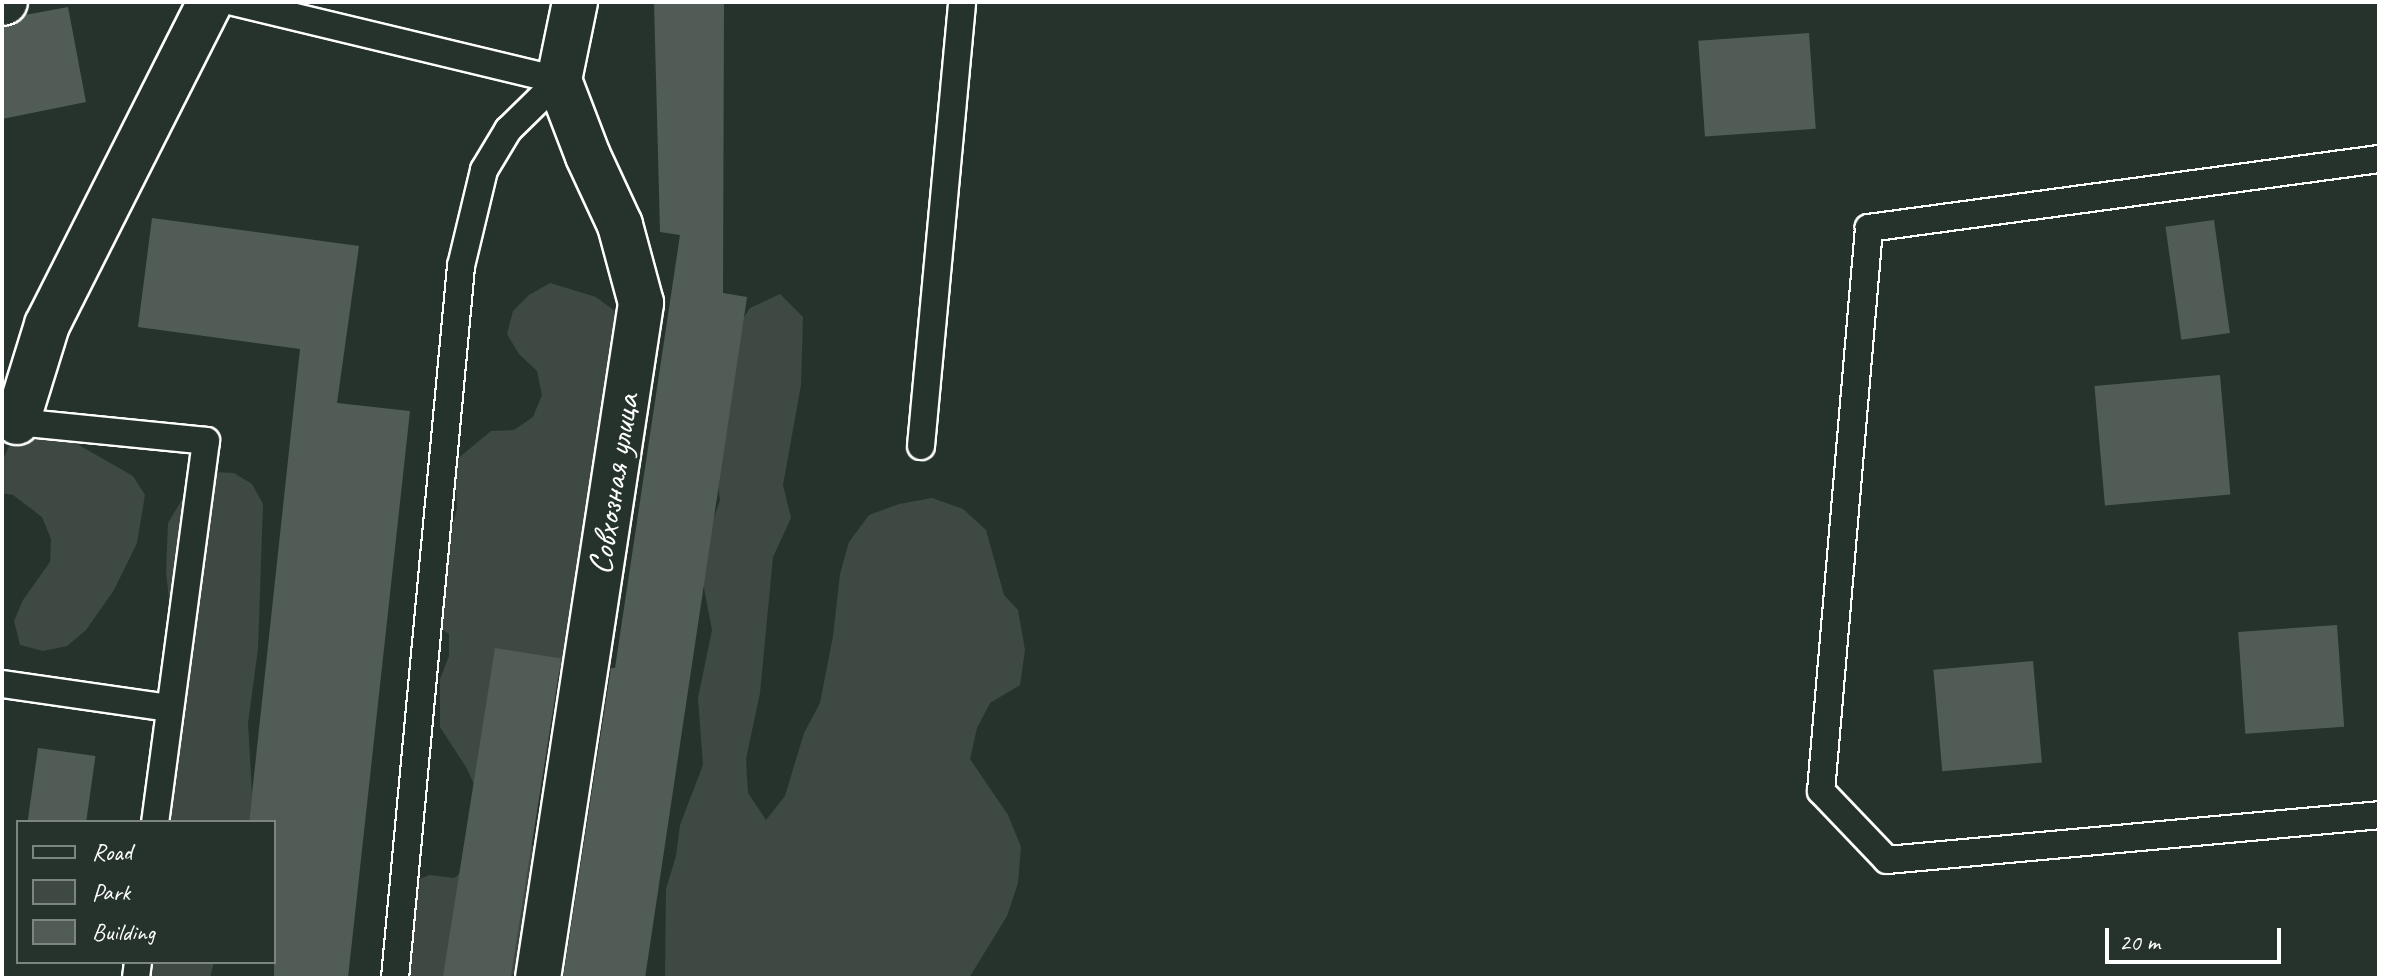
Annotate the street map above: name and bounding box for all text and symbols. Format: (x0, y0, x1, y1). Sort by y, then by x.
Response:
street label: Совхозная улица (578, 389, 648, 579)
legend (16, 820, 276, 964)
text: Road (92, 837, 132, 867)
text: Park (92, 877, 130, 907)
scale bar (2109, 912, 2285, 962)
text: Building (92, 917, 155, 947)
text: 20 m (2119, 927, 2160, 957)

